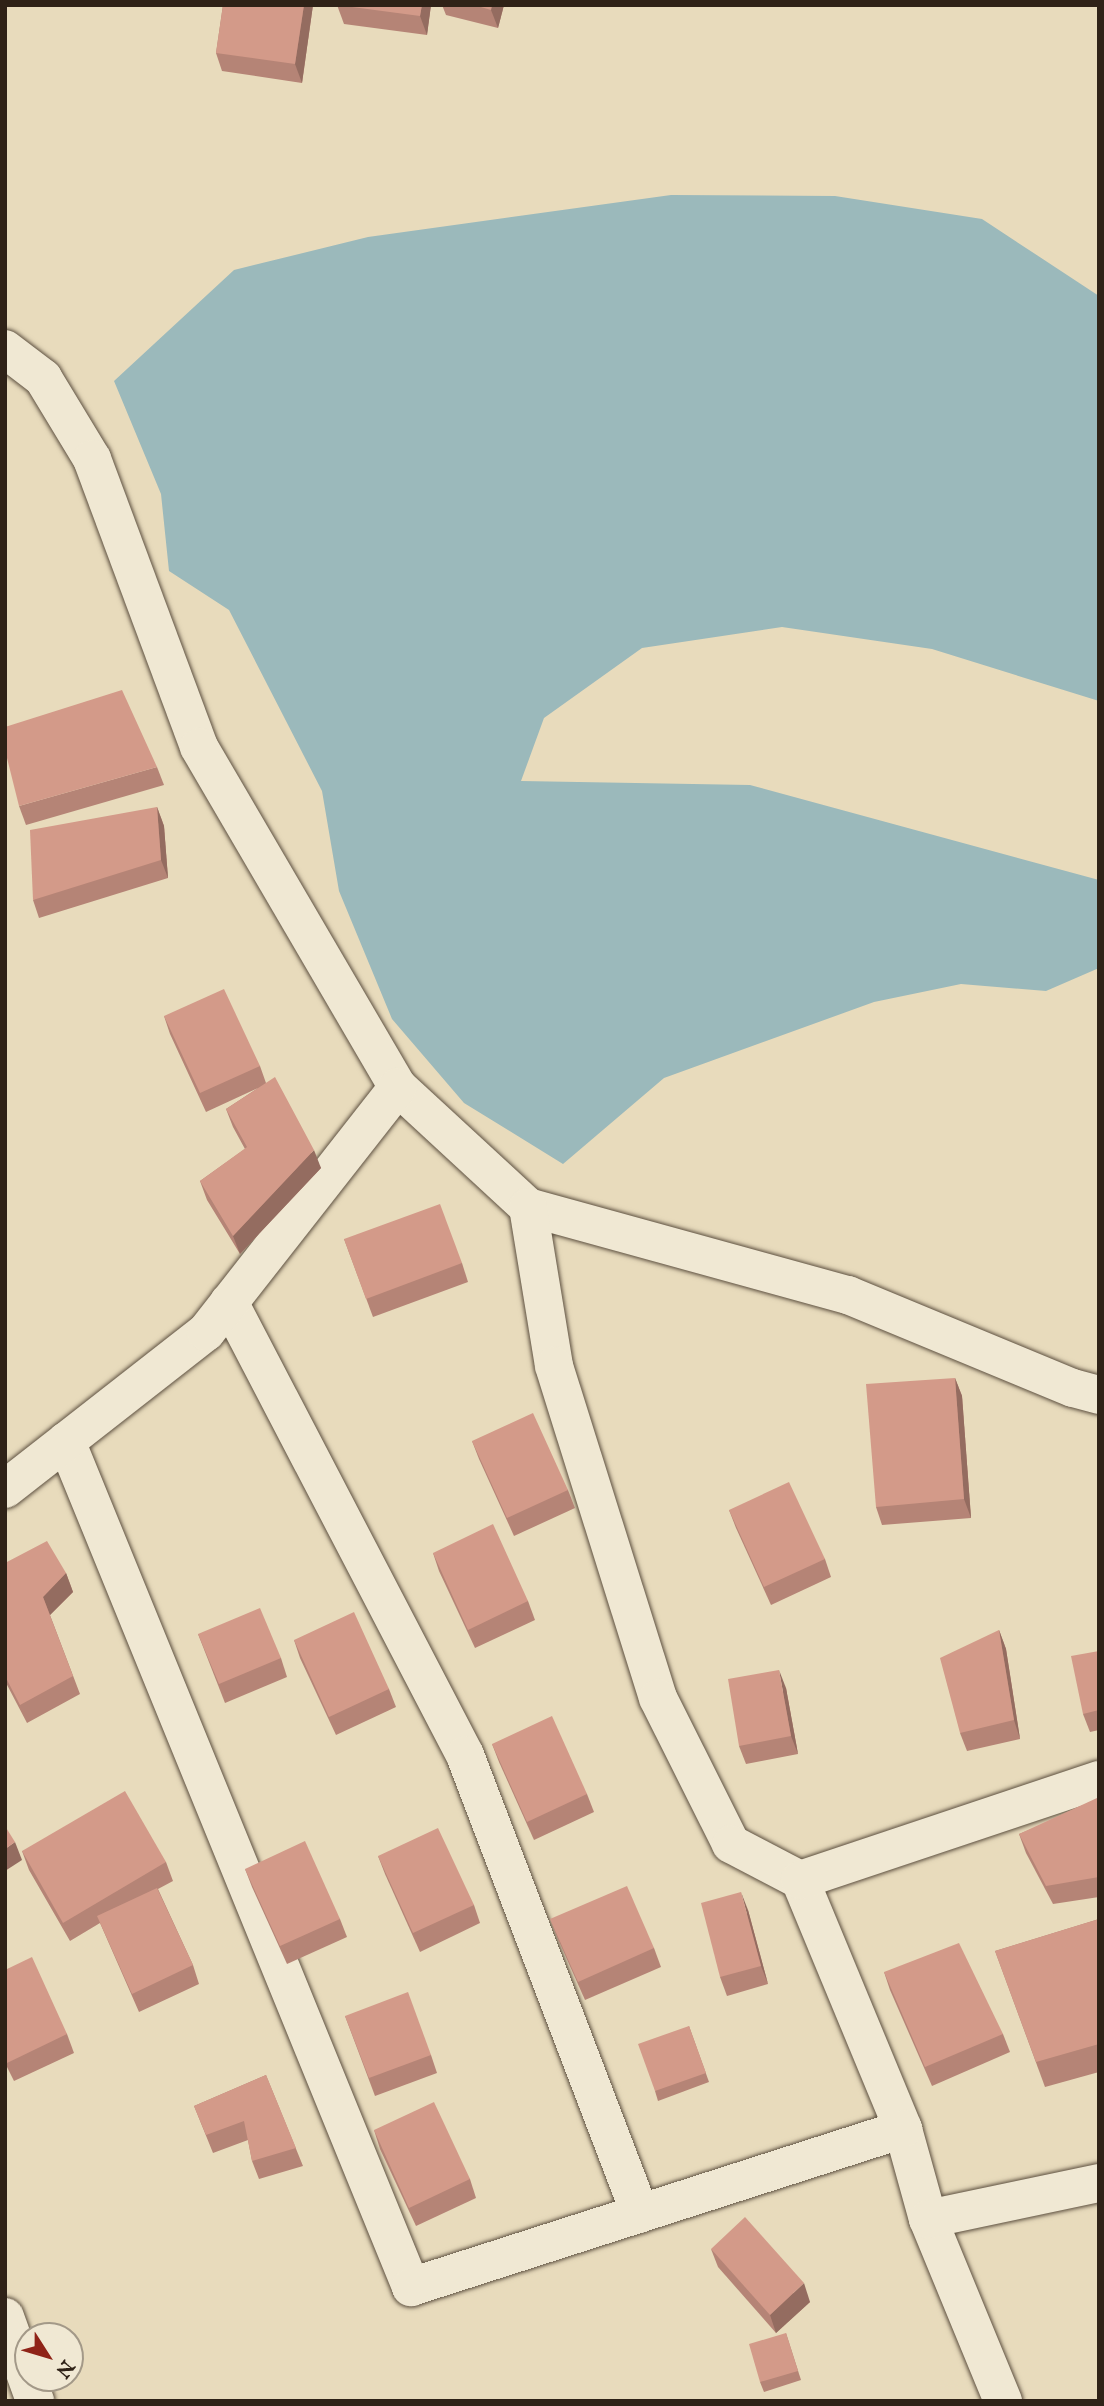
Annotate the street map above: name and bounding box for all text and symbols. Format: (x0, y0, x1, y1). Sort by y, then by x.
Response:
north arrow (14, 2322, 84, 2392)
text: N (50, 2355, 79, 2382)

